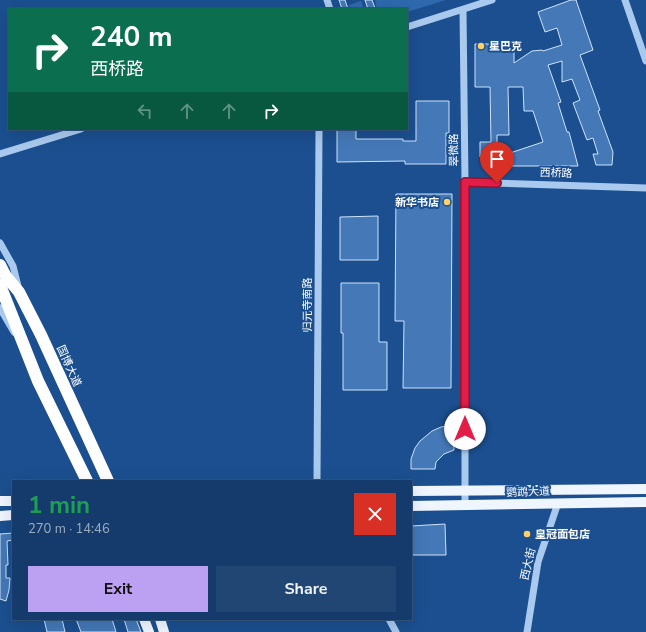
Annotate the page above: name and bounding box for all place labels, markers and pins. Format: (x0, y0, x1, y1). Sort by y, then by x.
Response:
place label: 星巴克 (489, 39, 522, 54)
marker: 星巴克 (476, 41, 486, 51)
pin (480, 142, 514, 183)
place label: 新华书店 (395, 195, 439, 210)
marker: 新华书店 (442, 197, 452, 207)
place label: 皇冠面包店 (535, 527, 590, 542)
marker: 皇冠面包店 (522, 529, 532, 539)

